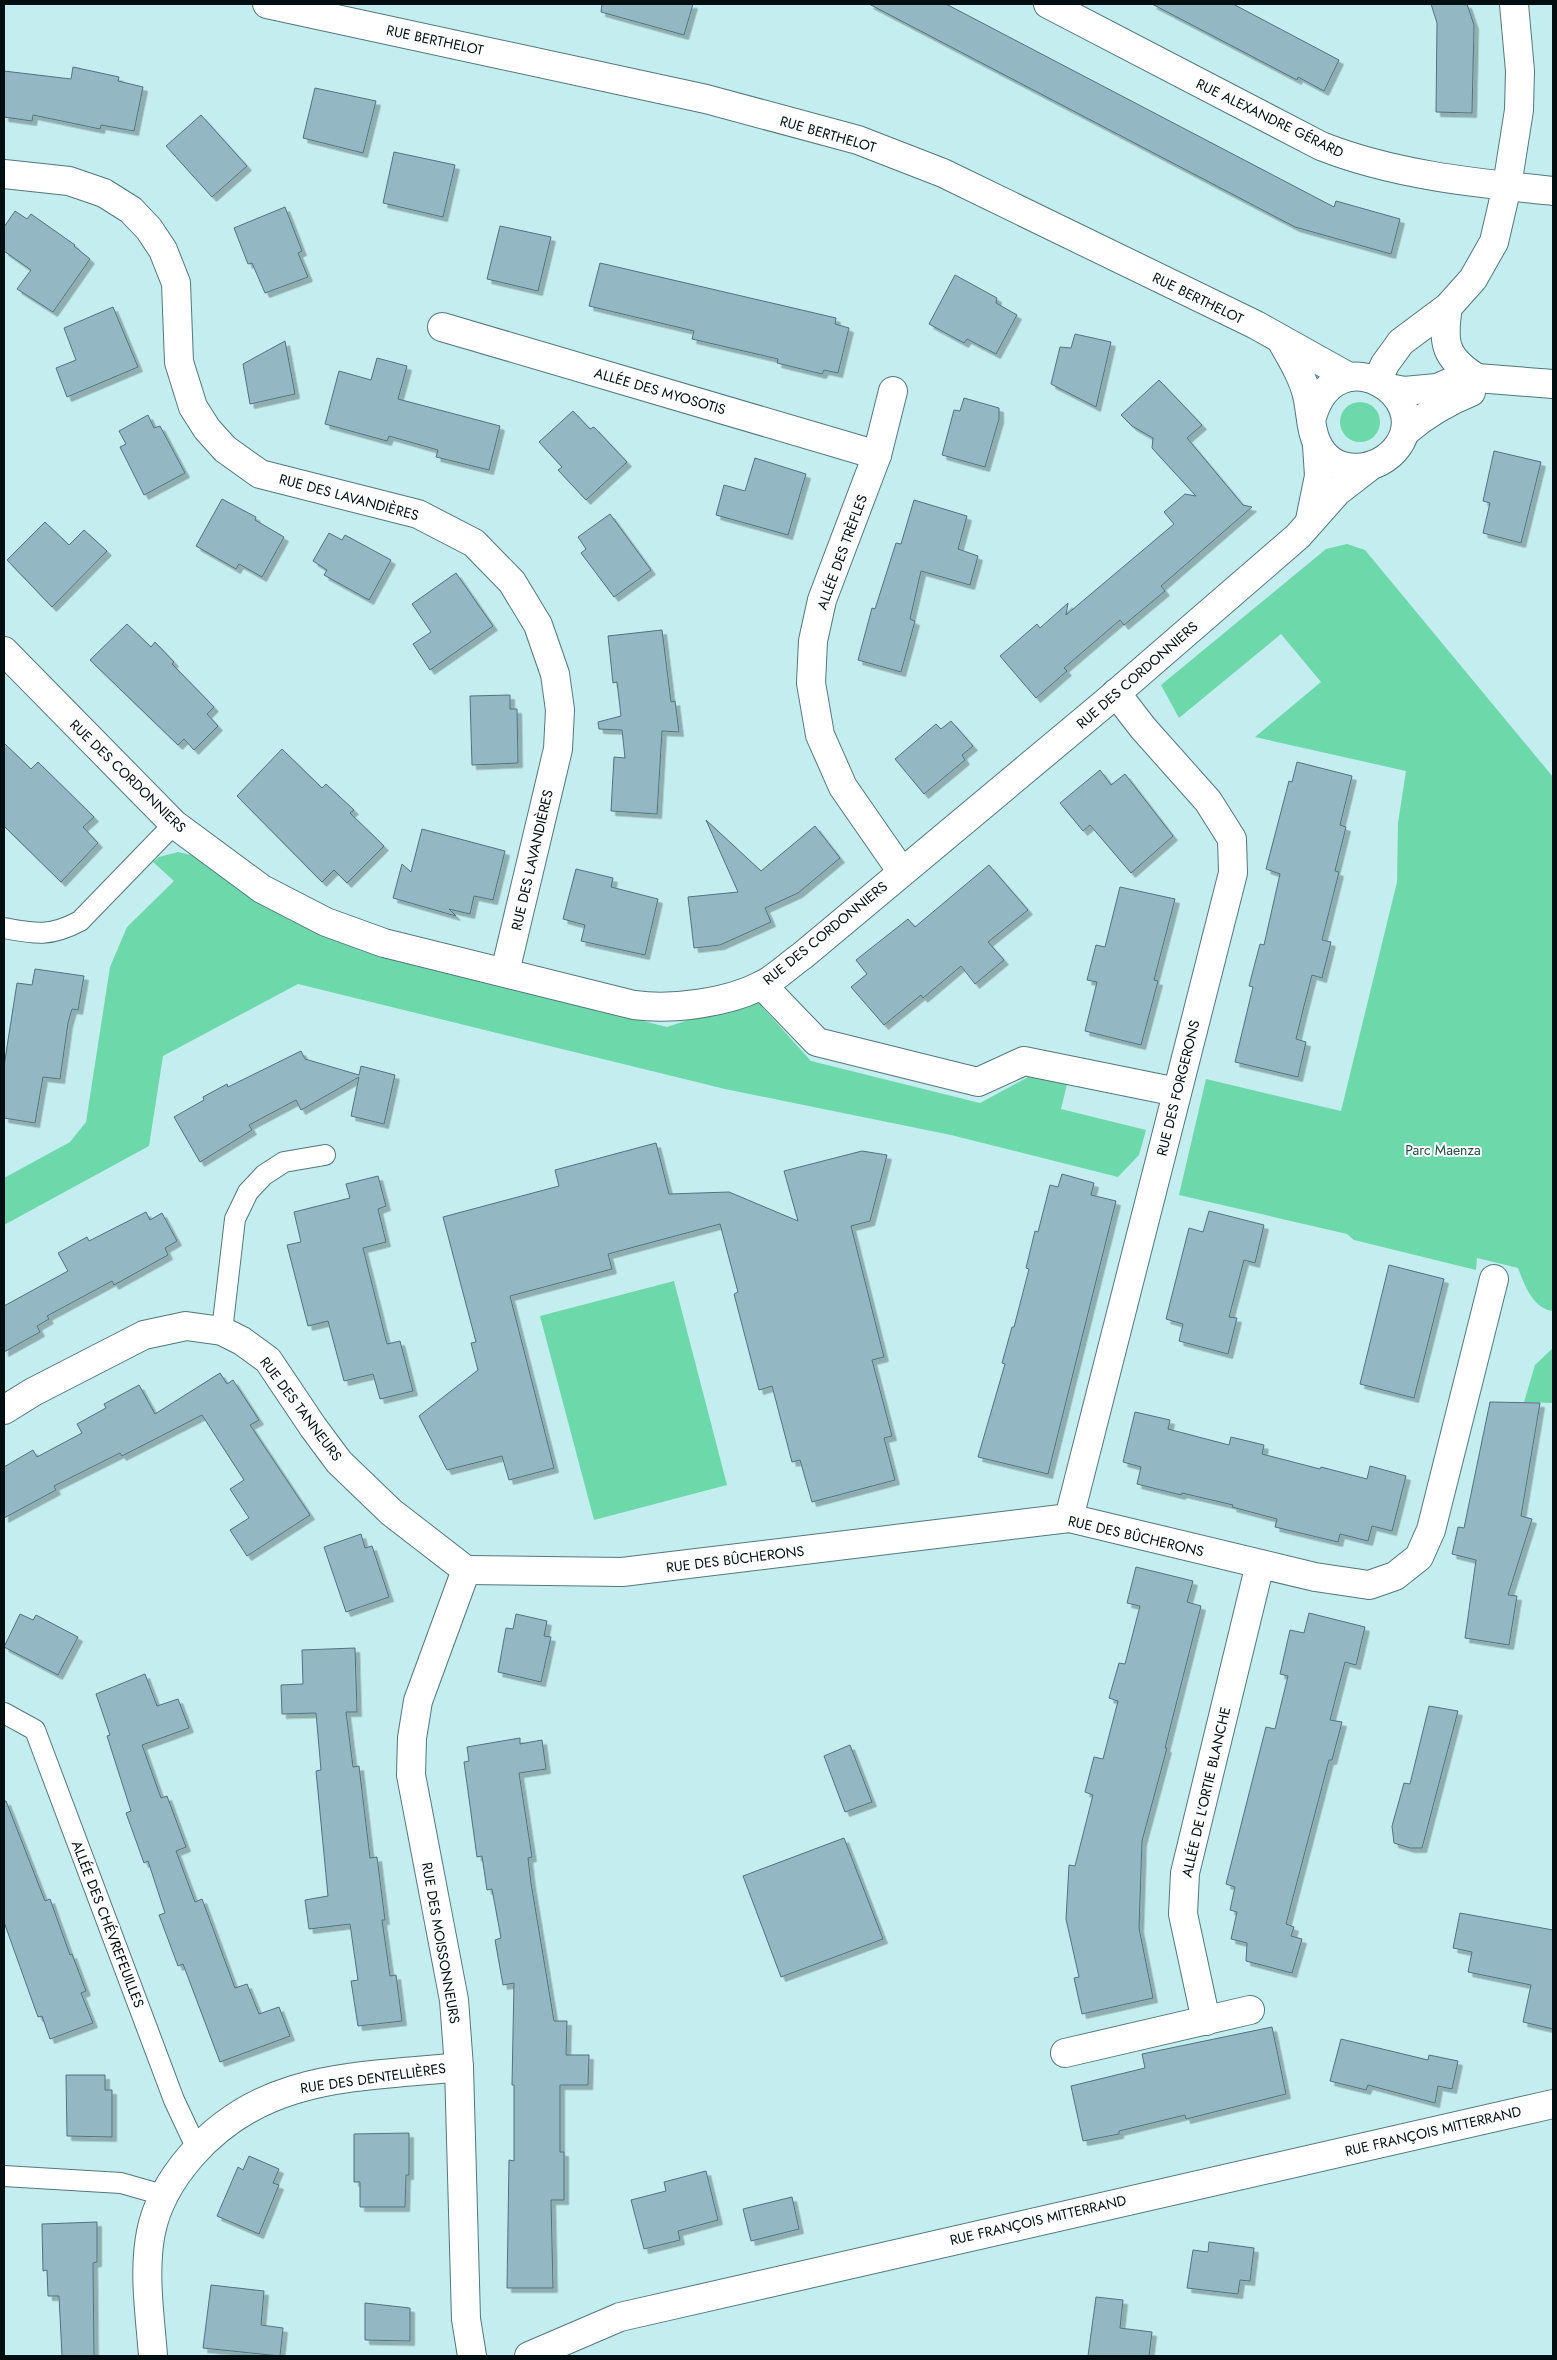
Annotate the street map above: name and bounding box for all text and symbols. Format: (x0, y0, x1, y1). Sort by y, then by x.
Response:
street label: RUE BERTHELOT (384, 20, 486, 60)
street label: RUE ALEXANDRE GÉRARD (1193, 74, 1347, 162)
street label: RUE BERTHELOT (778, 111, 879, 157)
street label: RUE BERTHELOT (1149, 267, 1247, 329)
street label: ALLÉE DES MYOSOTIS (592, 363, 728, 419)
street label: RUE DES LAVANDIÈRES (277, 469, 421, 525)
street label: ALLÉE DES TRÈFLES (812, 491, 872, 612)
street label: RUE DES CORDONNIERS (1072, 616, 1202, 733)
street label: RUE DES CORDONNIERS (65, 715, 191, 837)
street label: RUE DES LAVANDIÈRES (506, 787, 558, 932)
street label: RUE DES CORDONNIERS (758, 876, 892, 990)
street label: RUE DES FORGERONS (1151, 1018, 1205, 1158)
park label: Parc Maenza (1405, 1140, 1481, 1160)
street label: RUE DES TANNEURS (255, 1353, 347, 1465)
street label: RUE DES BÛCHERONS (1066, 1511, 1206, 1561)
street label: RUE DES BÛCHERONS (665, 1541, 805, 1577)
street label: ALLÉE DE L'ORTIE BLANCHE (1177, 1705, 1235, 1879)
street label: ALLÉE DES CHÉVREFEUILLES (67, 1838, 149, 2011)
street label: RUE DES MOISSONNEURS (417, 1861, 465, 2026)
street label: RUE DES DENTELLIÈRES (299, 2058, 447, 2098)
street label: RUE FRANÇOIS MITTERRAND (1343, 2101, 1523, 2161)
street label: RUE FRANÇOIS MITTERRAND (948, 2190, 1128, 2250)

